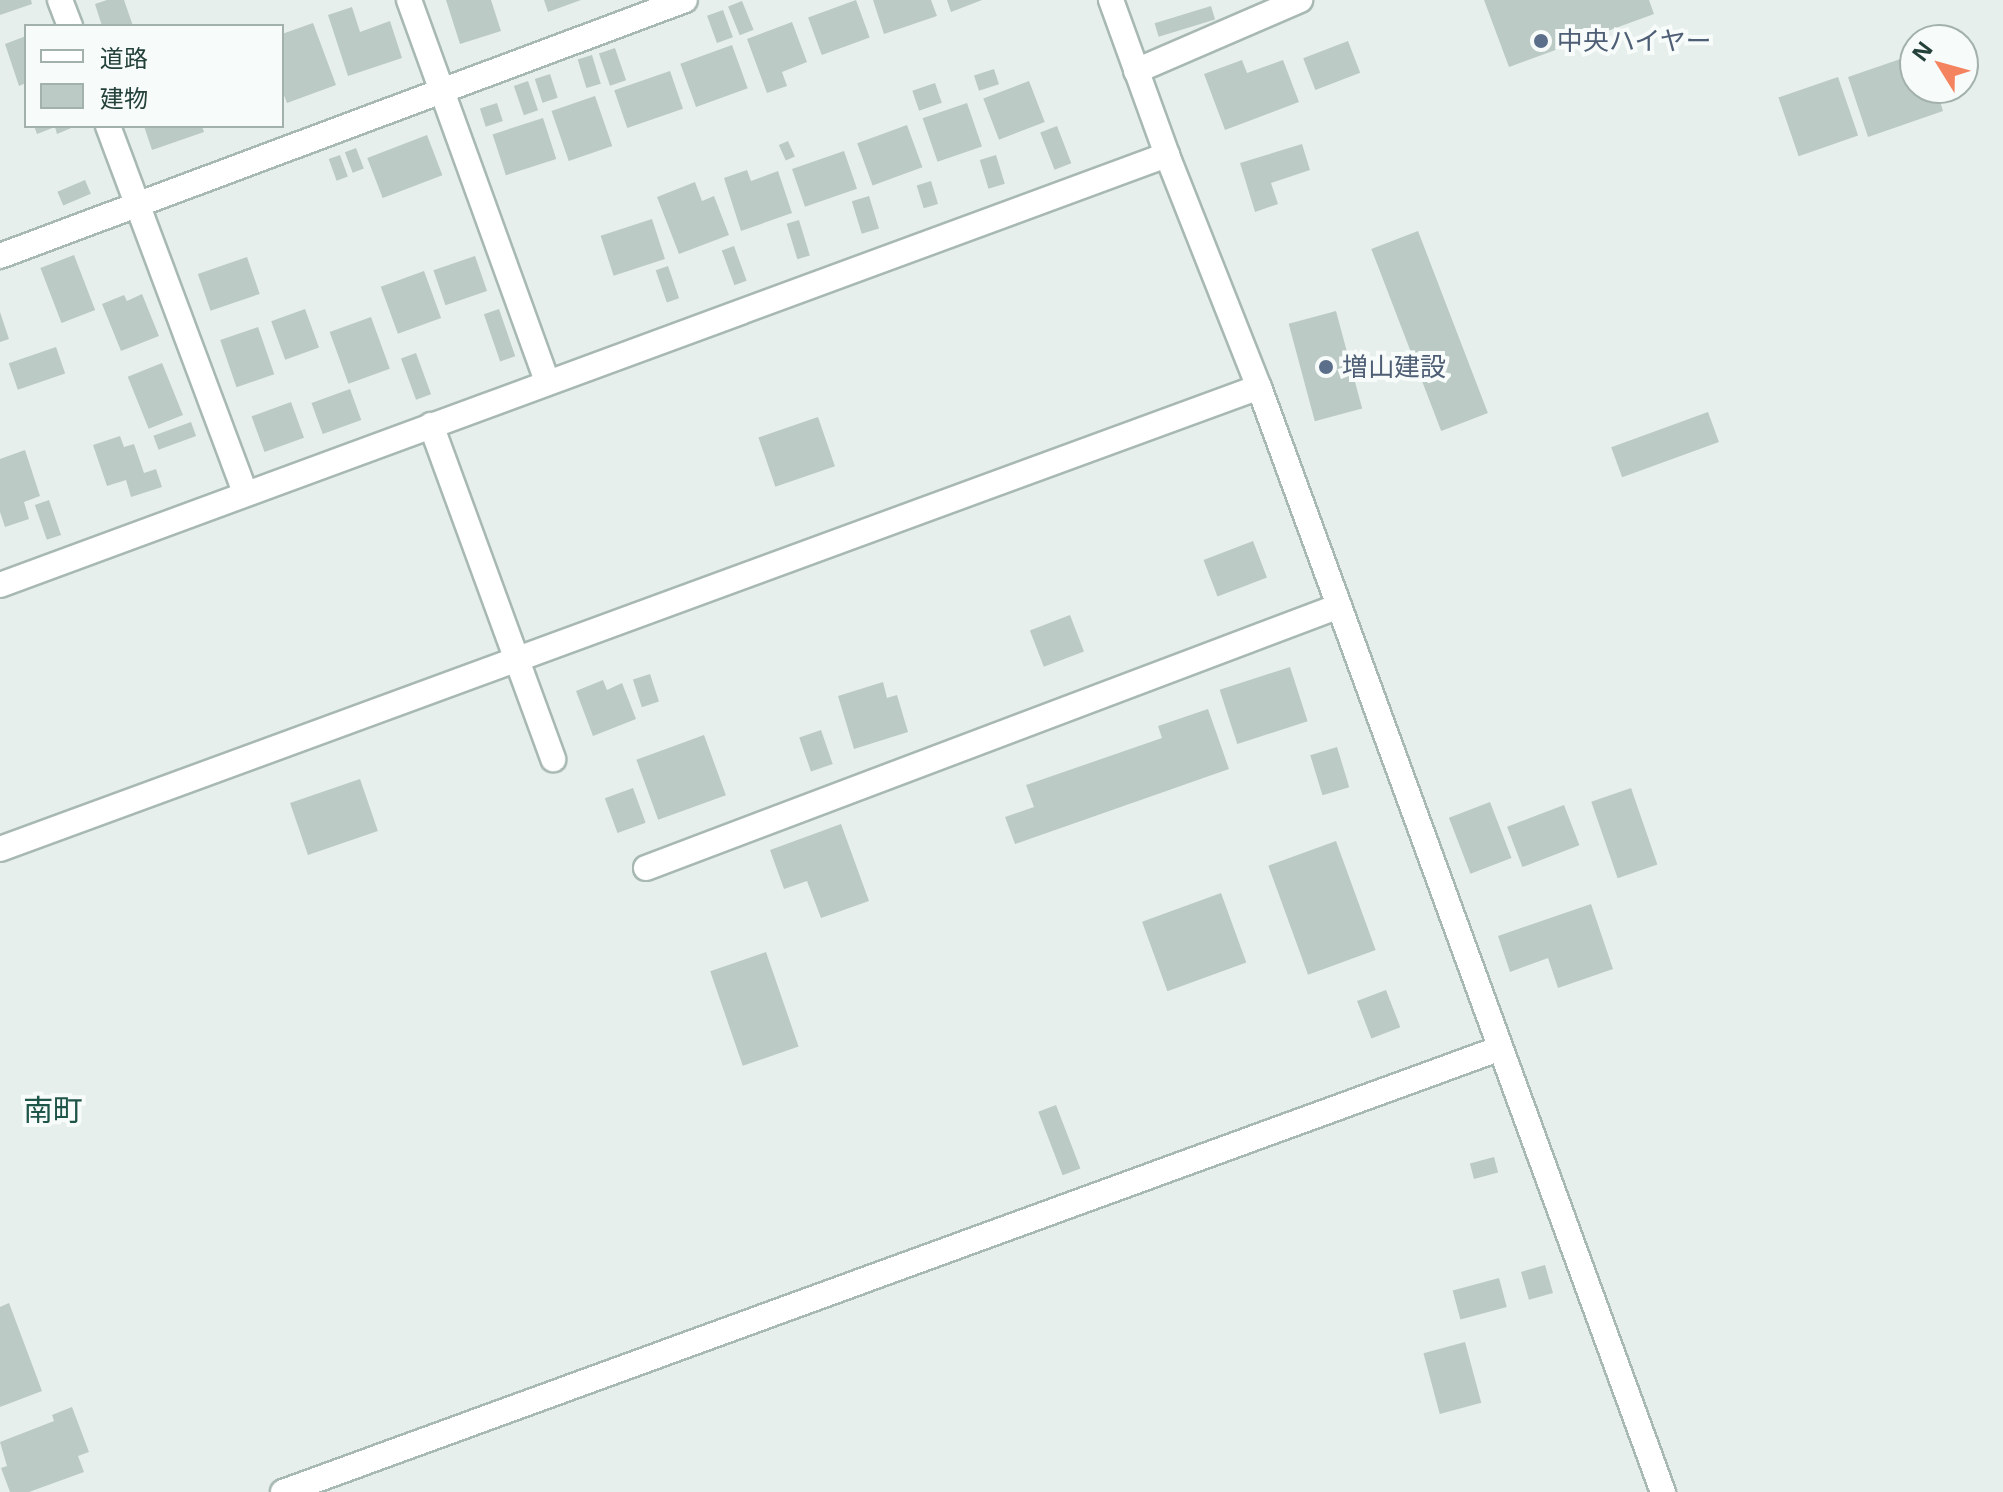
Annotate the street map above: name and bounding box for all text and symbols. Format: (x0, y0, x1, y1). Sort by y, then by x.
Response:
legend (24, 24, 284, 128)
north arrow (1899, 24, 1979, 104)
place label: 中央ハイヤー (1557, 25, 1713, 57)
marker: 中央ハイヤー (1532, 32, 1550, 50)
text: N (1904, 35, 1939, 67)
text: 道路 (100, 41, 148, 74)
text: 建物 (100, 81, 148, 114)
place label: 増山建設 (1342, 351, 1446, 383)
marker: 増山建設 (1317, 358, 1335, 376)
district label: 南町 (23, 1092, 83, 1128)

